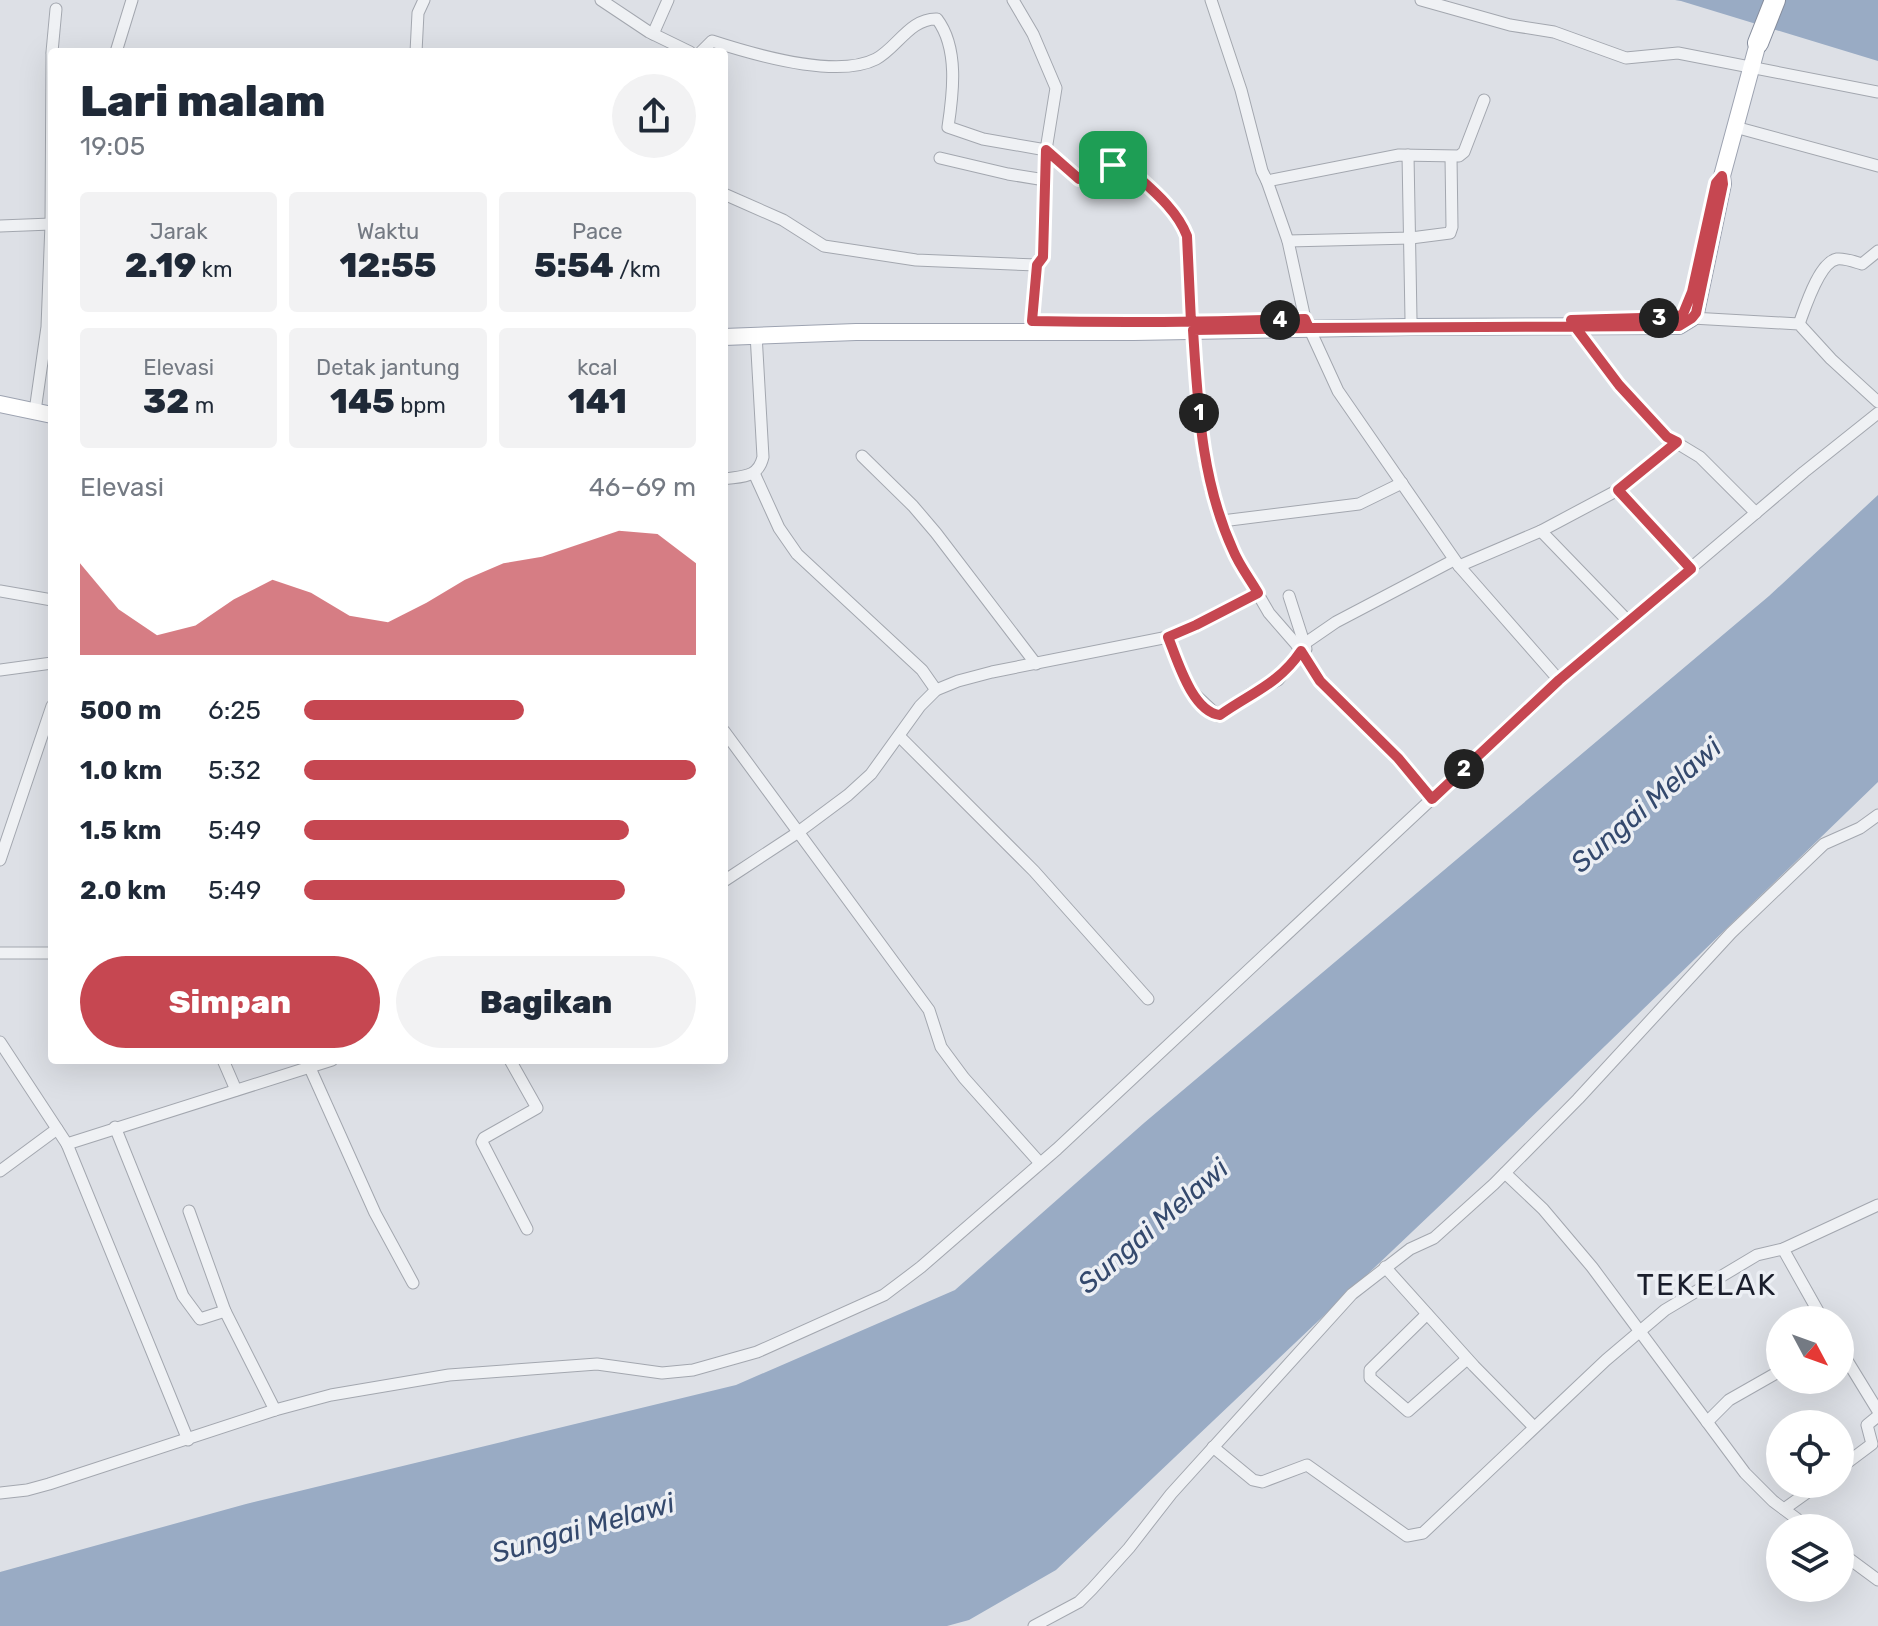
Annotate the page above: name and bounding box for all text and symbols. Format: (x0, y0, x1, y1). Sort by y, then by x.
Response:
button: share (612, 74, 696, 158)
text: Lari malam (80, 75, 325, 127)
text: 19:05 (80, 131, 145, 162)
pin (1079, 131, 1147, 199)
icon: arrive (1091, 143, 1135, 187)
text: Jarak (150, 218, 208, 245)
text: Waktu (357, 218, 419, 245)
text: Pace (572, 218, 623, 245)
text: 2.19 (125, 245, 196, 286)
text: 12:55 (340, 245, 436, 286)
text: 5:54 (534, 245, 614, 286)
text: km (196, 256, 233, 283)
text: /km (614, 256, 661, 283)
pin: 3 (1639, 298, 1679, 338)
pin: 4 (1260, 300, 1300, 340)
text: 3 (1652, 304, 1666, 331)
text: 4 (1272, 306, 1288, 333)
text: Elevasi (143, 354, 214, 381)
text: Detak jantung (316, 354, 460, 381)
text: kcal (577, 354, 618, 381)
text: 32 (143, 381, 189, 422)
text: 145 (330, 381, 395, 422)
text: 141 (568, 381, 627, 422)
text: m (189, 392, 214, 419)
text: bpm (395, 392, 446, 419)
pin: 1 (1179, 393, 1219, 433)
text: 1 (1194, 399, 1204, 426)
text: Elevasi (80, 472, 164, 503)
text: 46–69 m (589, 472, 696, 503)
text: 500 m (80, 695, 162, 726)
text: 6:25 (208, 695, 261, 726)
water label: Sungai Melawi (1564, 730, 1729, 879)
pin: 2 (1444, 749, 1484, 789)
text: 1.0 km (80, 755, 162, 786)
text: 5:32 (208, 755, 261, 786)
text: 2 (1457, 755, 1471, 782)
text: 1.5 km (80, 815, 162, 846)
text: 5:49 (208, 815, 261, 846)
text: 2.0 km (80, 875, 166, 906)
text: 5:49 (208, 875, 261, 906)
button: Simpan (80, 956, 380, 1048)
button: Bagikan (396, 956, 696, 1048)
water label: Sungai Melawi (1071, 1151, 1236, 1300)
district label: TEKELAK (1637, 1267, 1777, 1303)
north arrow (1766, 1306, 1854, 1394)
map controls (1766, 1306, 1854, 1602)
button: locate (1766, 1410, 1854, 1498)
water label: Sungai Melawi (488, 1486, 679, 1570)
button: layers (1766, 1514, 1854, 1602)

